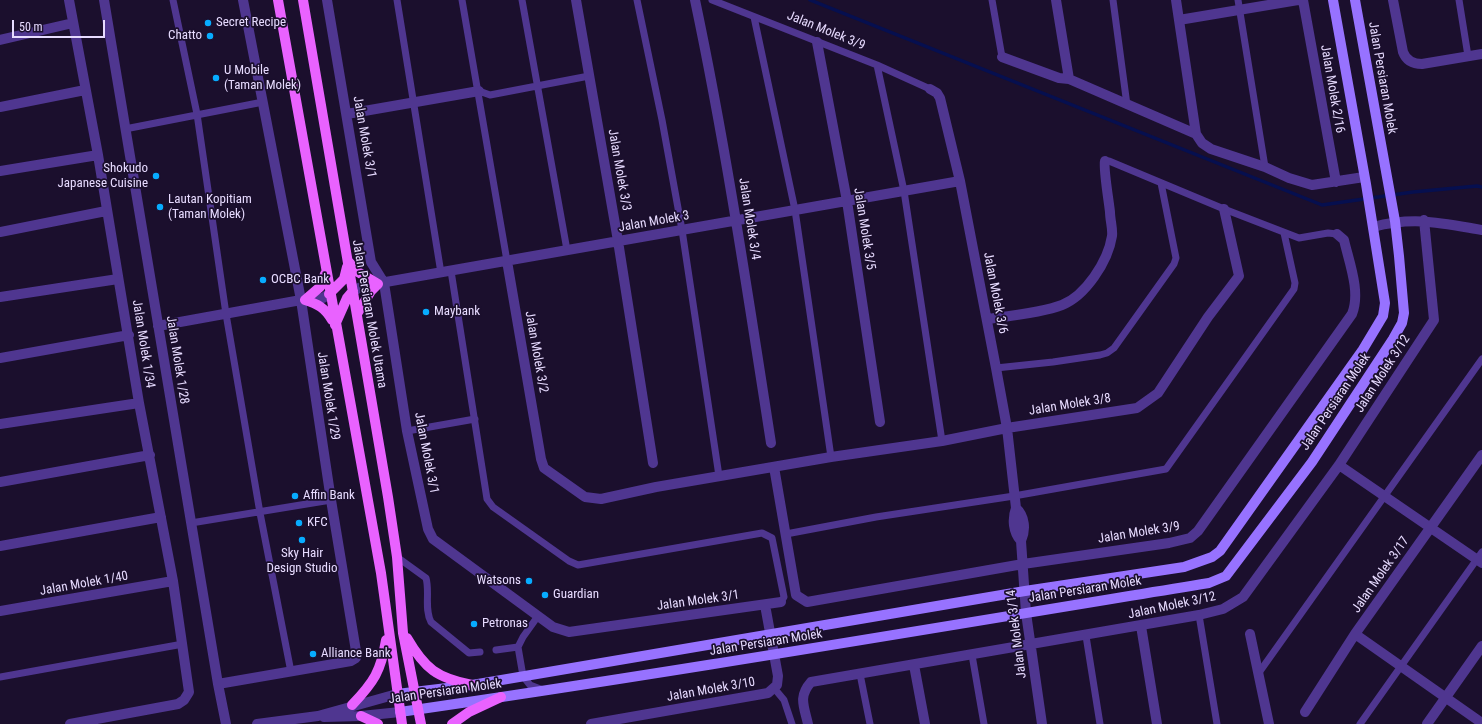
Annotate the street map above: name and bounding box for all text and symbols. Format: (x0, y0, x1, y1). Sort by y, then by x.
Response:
street label: Jalan Molek 3/9 (785, 8, 867, 54)
scale bar (14, 12, 107, 38)
place label: Secret Recipe (216, 15, 286, 31)
marker: Secret Recipe (203, 18, 213, 28)
text: 50 m (19, 20, 43, 34)
street label: Jalan Persiaran Molek (1364, 21, 1400, 135)
place label: Chatto (168, 28, 202, 44)
marker: Chatto (205, 31, 215, 41)
street label: Jalan Molek 2/16 (1317, 44, 1347, 134)
place label: U Mobile (Taman Molek) (224, 63, 301, 94)
marker: U Mobile (Taman Molek) (211, 73, 221, 83)
street label: Jalan Molek 3/1 (349, 95, 379, 179)
street label: Jalan Molek 3/3 (604, 128, 634, 212)
place label: Shokudo Japanese Cuisine (58, 161, 148, 192)
marker: Shokudo Japanese Cuisine (151, 171, 161, 181)
street label: Jalan Molek 3/4 (735, 177, 763, 261)
street label: Jalan Molek 3/5 (850, 187, 878, 271)
place label: Lautan Kopitiam (Taman Molek) (168, 192, 252, 223)
marker: Lautan Kopitiam (Taman Molek) (155, 202, 165, 212)
street label: Jalan Molek 3 (617, 208, 691, 236)
street label: Jalan Persiaran Molek Utama (348, 239, 390, 389)
street label: Jalan Molek 3/6 (979, 251, 1011, 335)
place label: OCBC Bank (271, 272, 329, 288)
marker: OCBC Bank (258, 275, 268, 285)
street label: Jalan Molek 1/34 (128, 299, 158, 389)
place label: Maybank (434, 304, 480, 320)
marker: Maybank (421, 307, 431, 317)
street label: Jalan Molek 3/2 (521, 310, 551, 394)
street label: Jalan Molek 1/28 (162, 315, 192, 405)
street label: Jalan Molek 3/12 (1352, 332, 1414, 416)
street label: Jalan Persiaran Molek (1298, 350, 1374, 454)
street label: Jalan Molek 1/29 (313, 351, 343, 441)
street label: Jalan Molek 3/8 (1028, 391, 1112, 419)
street label: Jalan Molek 3/1 (410, 411, 442, 495)
place label: Affin Bank (303, 488, 355, 504)
marker: Affin Bank (290, 491, 300, 501)
place label: KFC (307, 515, 328, 531)
marker: KFC (294, 518, 304, 528)
street label: Jalan Molek 3/9 (1097, 519, 1181, 547)
street label: Jalan Molek 3/17 (1349, 534, 1413, 616)
marker: Sky Hair Design Studio (297, 535, 307, 545)
place label: Sky Hair Design Studio (267, 546, 337, 577)
street label: Jalan Molek 1/40 (39, 569, 129, 599)
place label: Watsons (477, 573, 521, 589)
street label: Jalan Persiaran Molek (1028, 573, 1142, 607)
marker: Watsons (524, 576, 534, 586)
place label: Guardian (553, 587, 599, 603)
street label: Jalan Molek 3/1 (656, 588, 740, 614)
street label: Jalan Molek 3/14 (1004, 589, 1030, 679)
street label: Jalan Molek 3/12 (1127, 589, 1217, 623)
marker: Guardian (540, 590, 550, 600)
place label: Petronas (482, 616, 528, 632)
marker: Petronas (469, 619, 479, 629)
street label: Jalan Persiaran Molek (709, 626, 823, 660)
place label: Alliance Bank (321, 646, 391, 662)
marker: Alliance Bank (308, 649, 318, 659)
street label: Jalan Molek 3/10 (666, 675, 756, 705)
street label: Jalan Persiaran Molek (388, 676, 502, 708)

